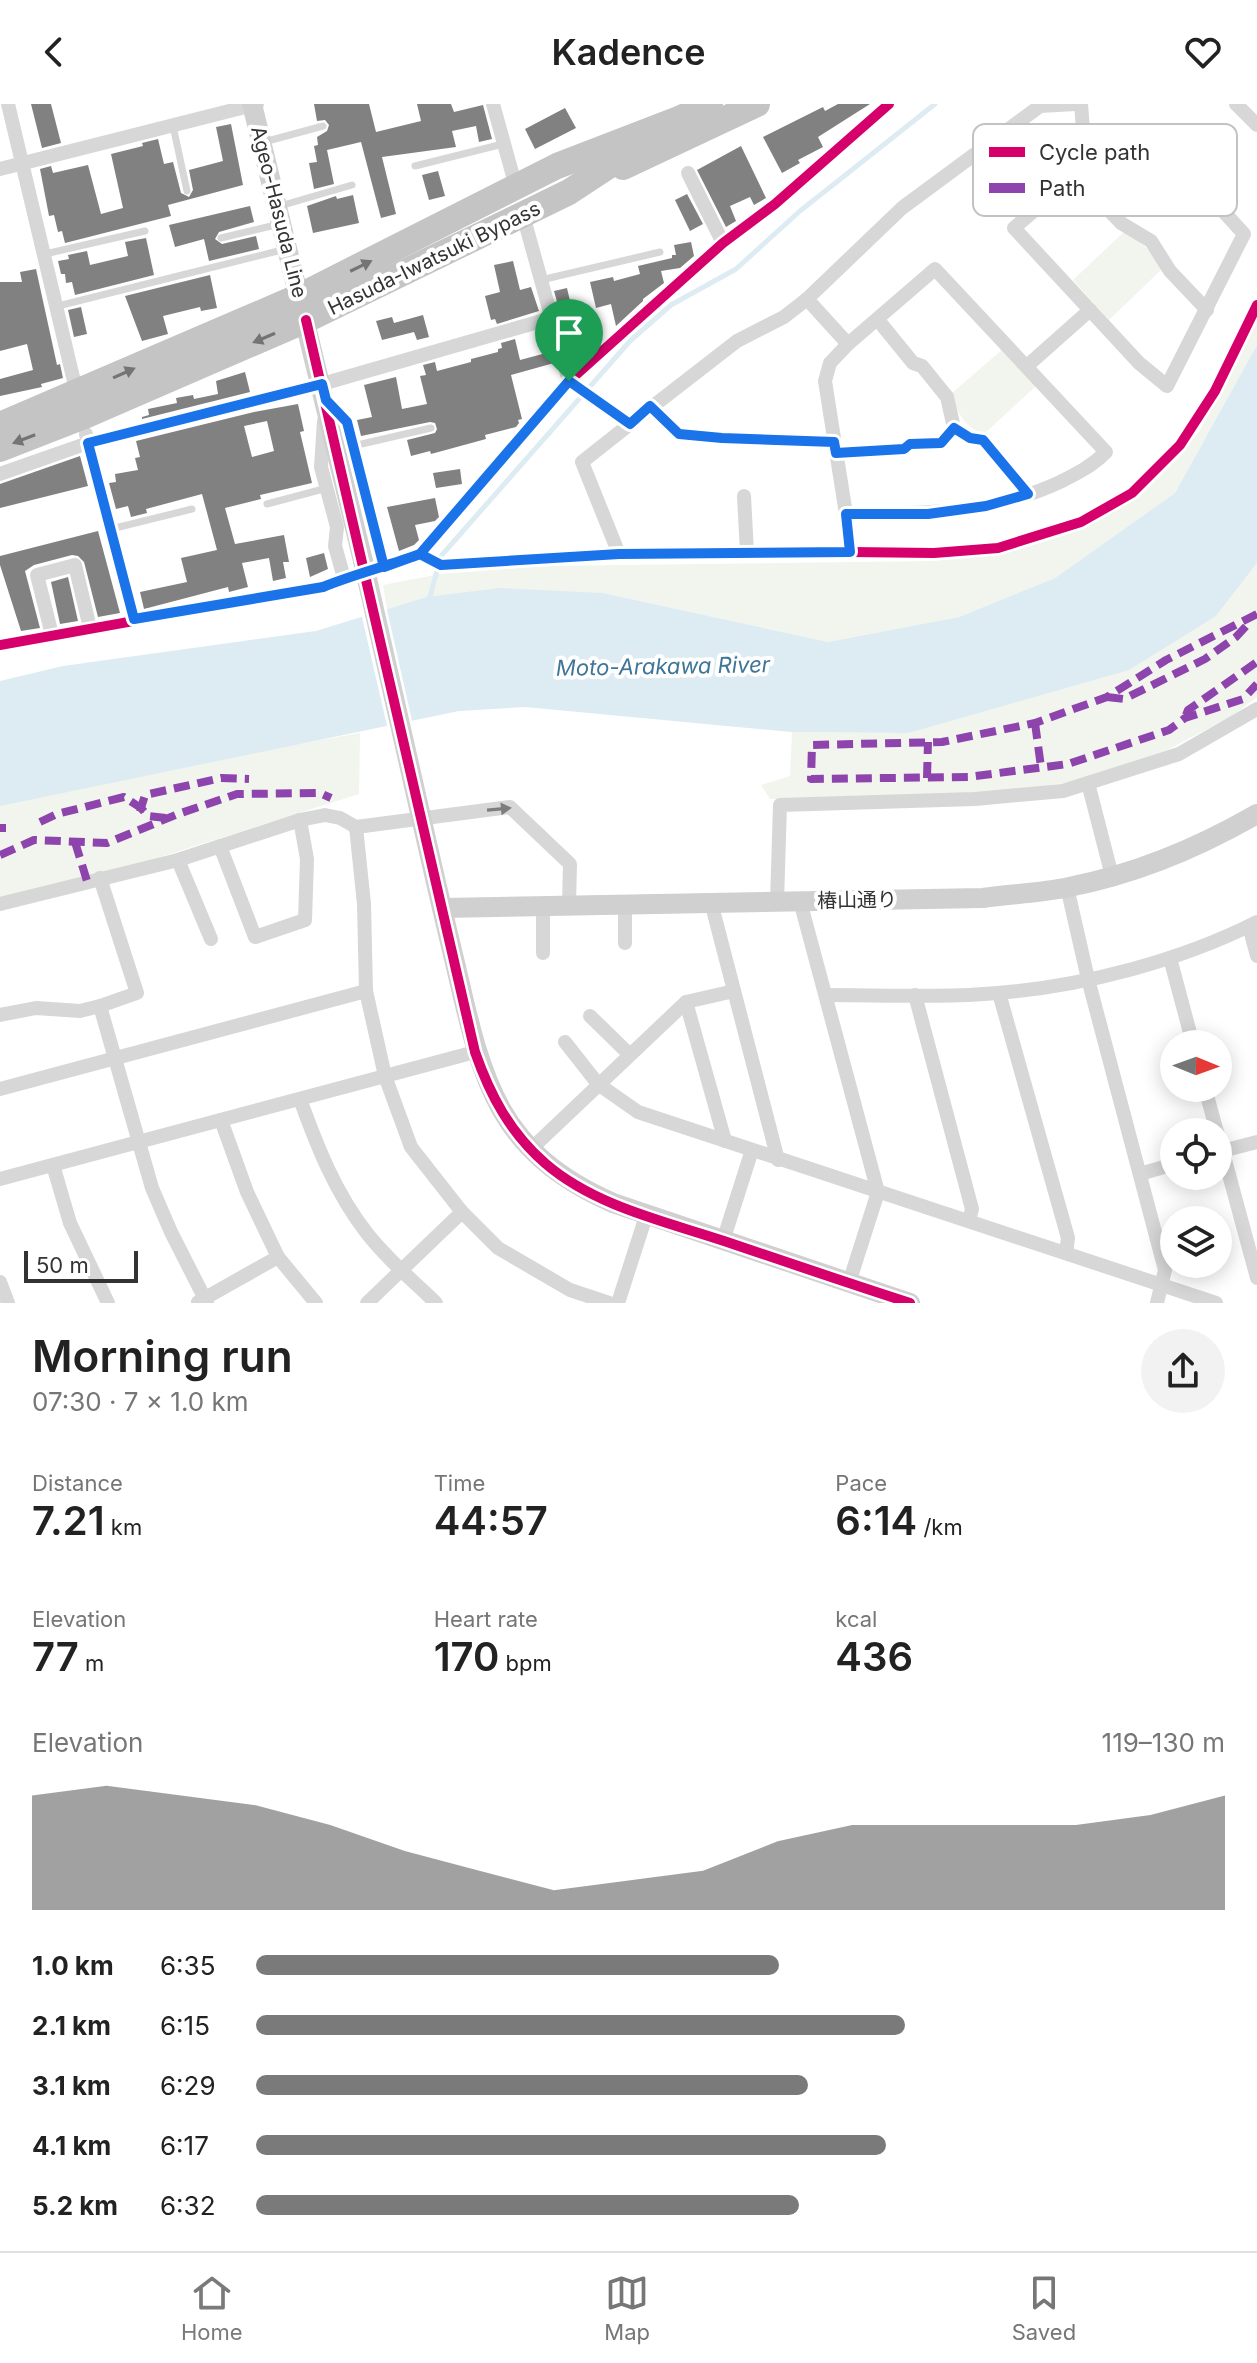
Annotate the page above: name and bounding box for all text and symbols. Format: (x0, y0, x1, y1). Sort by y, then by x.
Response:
icon: back (32, 30, 76, 74)
text: Kadence (551, 30, 706, 74)
icon: heart (1181, 30, 1225, 74)
street label: Ageo-Hasuda Line (246, 124, 312, 300)
legend (973, 124, 1237, 216)
text: Cycle path (1039, 139, 1150, 165)
text: Path (1039, 175, 1086, 201)
street label: Hasuda-Iwatsuki Bypass (324, 196, 544, 320)
one-way arrow (349, 260, 372, 273)
pin (535, 299, 603, 381)
icon: arrive (547, 311, 591, 355)
one-way arrow (252, 332, 276, 345)
one-way arrow (112, 367, 135, 380)
one-way arrow (12, 433, 36, 446)
water label: Moto-Arakawa River (556, 651, 771, 681)
one-way arrow (486, 802, 511, 815)
street label: 椿山通り (817, 887, 897, 913)
north arrow (1160, 1030, 1232, 1102)
map controls (1160, 1030, 1232, 1278)
button: locate (1160, 1118, 1232, 1190)
button: layers (1160, 1206, 1232, 1278)
scale bar (24, 1247, 138, 1283)
text: 50 m (36, 1252, 89, 1278)
text: Morning run (32, 1329, 293, 1383)
button: share (1141, 1329, 1225, 1413)
text: 07:30 · 7 × 1.0 km (32, 1386, 249, 1417)
text: Distance (32, 1470, 123, 1496)
text: Time (434, 1470, 485, 1496)
text: Pace (835, 1470, 887, 1496)
text: 7.21 (32, 1496, 105, 1545)
text: 44:57 (434, 1496, 548, 1545)
text: 6:14 (835, 1496, 917, 1545)
text: km (105, 1514, 142, 1540)
text: /km (917, 1514, 963, 1540)
text: Elevation (32, 1606, 126, 1632)
text: Heart rate (434, 1606, 538, 1632)
text: kcal (835, 1606, 877, 1632)
text: 77 (32, 1632, 79, 1681)
text: 170 (434, 1632, 499, 1681)
text: 436 (835, 1632, 913, 1681)
text: m (79, 1650, 104, 1676)
text: bpm (499, 1650, 552, 1676)
text: Elevation (32, 1727, 143, 1758)
text: 119–130 m (1102, 1727, 1225, 1758)
text: 1.0 km (32, 1950, 114, 1981)
text: 6:35 (160, 1950, 215, 1981)
text: 2.1 km (32, 2010, 111, 2041)
text: 6:15 (160, 2010, 210, 2041)
text: 3.1 km (32, 2070, 111, 2101)
text: 6:29 (160, 2070, 216, 2101)
text: 4.1 km (32, 2130, 111, 2161)
text: 6:17 (160, 2130, 209, 2161)
text: 5.2 km (32, 2190, 118, 2221)
text: 6:32 (160, 2190, 216, 2221)
tab: Home (181, 2271, 243, 2345)
tab: Map (604, 2271, 650, 2345)
tab: Saved (1012, 2271, 1076, 2345)

